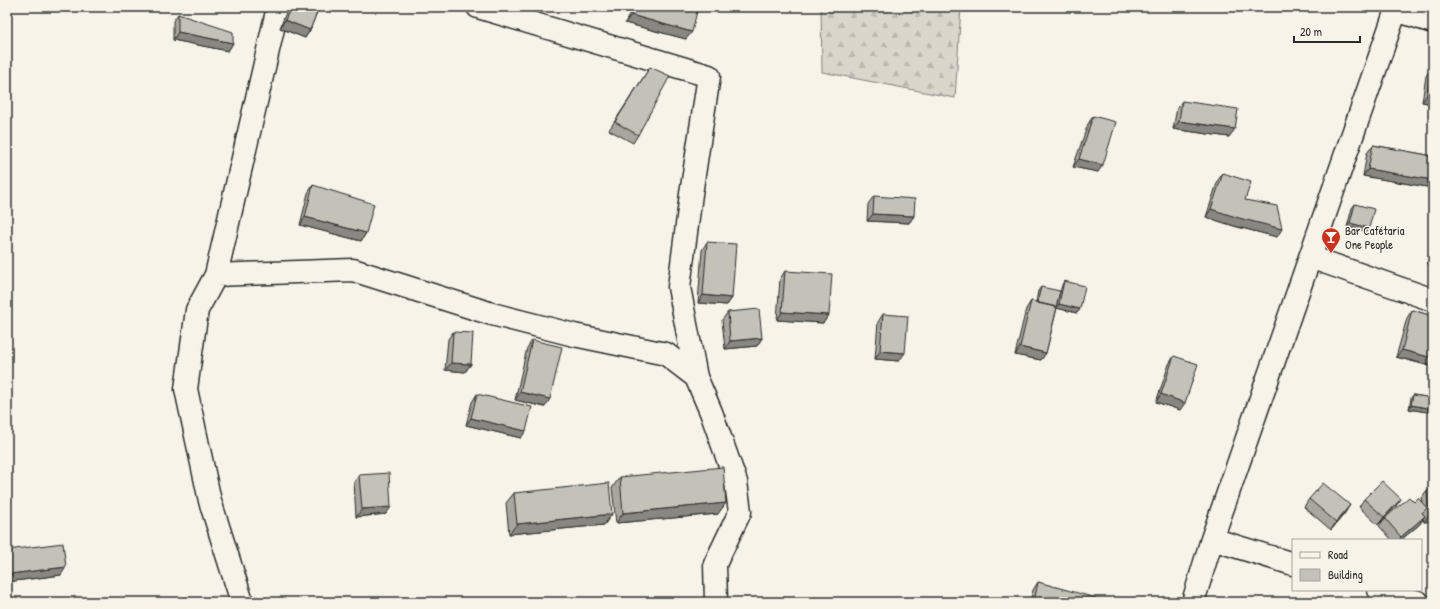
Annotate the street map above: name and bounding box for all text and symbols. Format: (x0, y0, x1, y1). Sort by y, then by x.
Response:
scale bar (1294, 18, 1360, 44)
text: 20 m (1300, 23, 1322, 40)
place label: Bar Cafétaria One People (1345, 222, 1405, 253)
bar icon: Bar Cafétaria One People (1320, 226, 1342, 254)
legend (1292, 539, 1422, 591)
text: Road (1328, 546, 1348, 563)
text: Building (1328, 566, 1363, 583)

